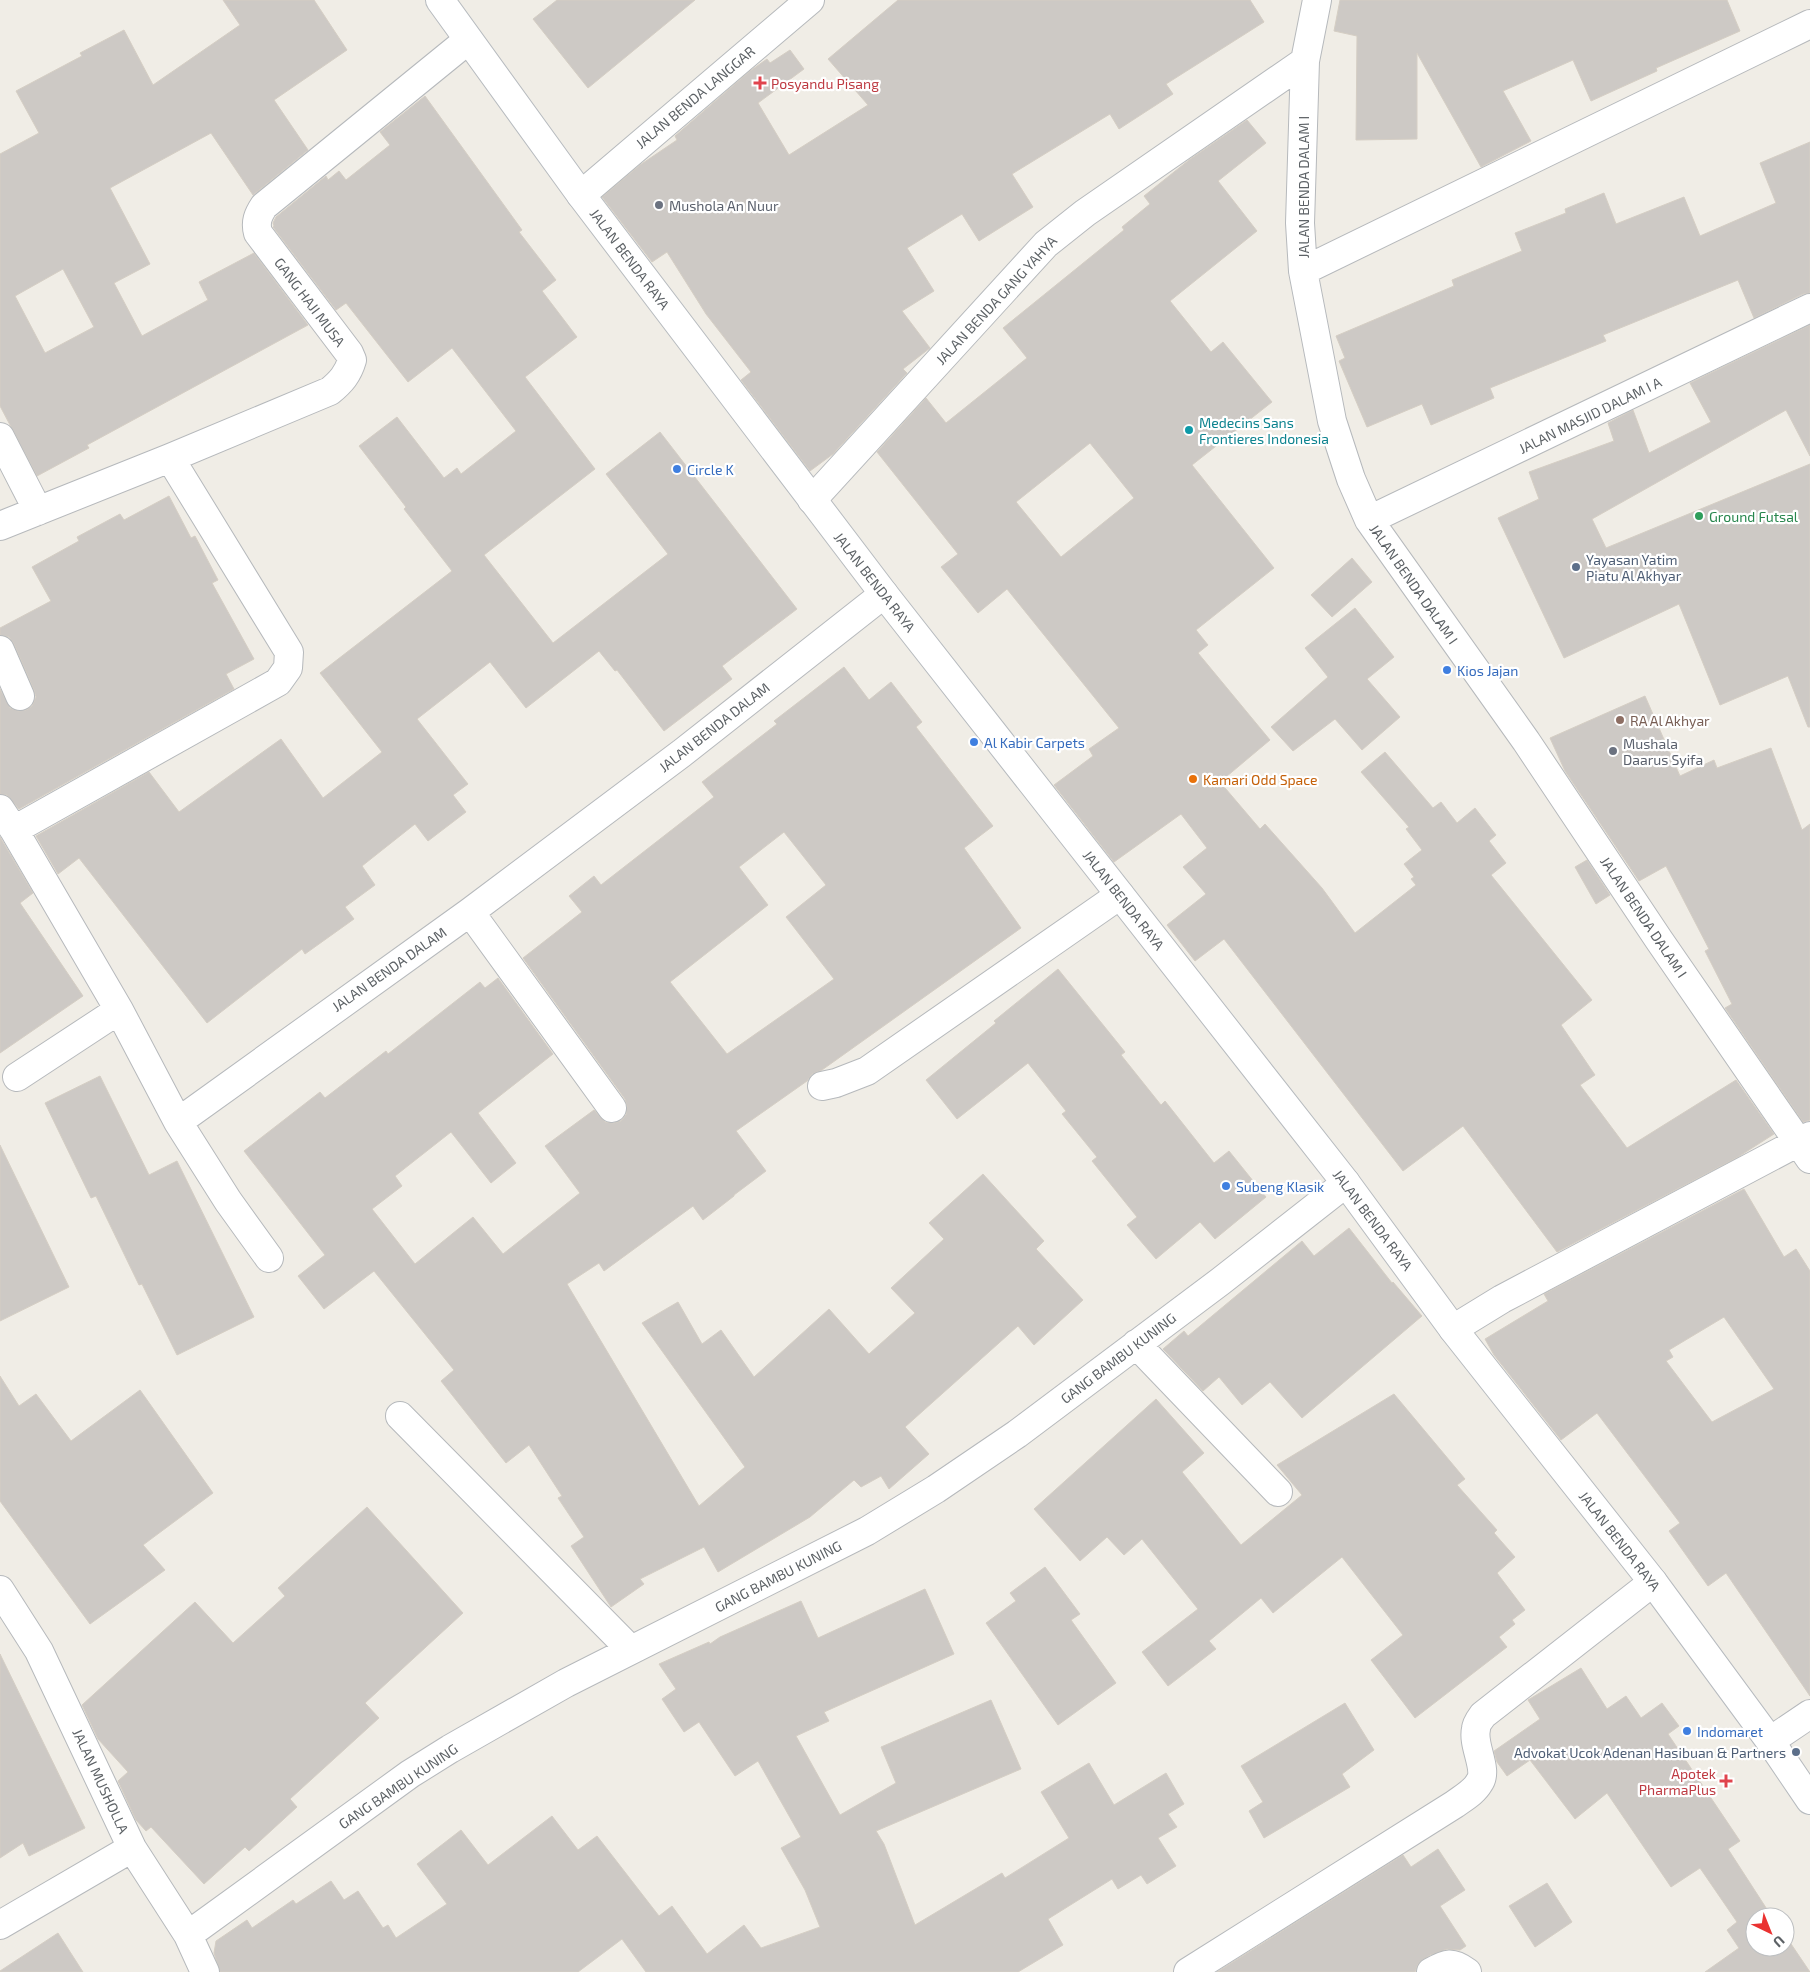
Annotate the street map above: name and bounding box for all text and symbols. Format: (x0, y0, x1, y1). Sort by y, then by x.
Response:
street label: JALAN BENDA LANGGAR (632, 42, 758, 152)
place label: Posyandu Pisang (771, 75, 879, 92)
marker: Posyandu Pisang (753, 76, 767, 90)
street label: JALAN BENDA DALAM I (1295, 116, 1312, 258)
place label: Mushola An Nuur (669, 197, 779, 214)
marker: Mushola An Nuur (653, 199, 665, 211)
street label: JALAN BENDA RAYA (586, 205, 674, 313)
street label: JALAN BENDA GANG YAHYA (932, 232, 1060, 368)
street label: GANG HAJI MUSA (271, 254, 349, 350)
street label: JALAN MASJID DALAM I A (1516, 373, 1664, 457)
place label: Medecins Sans Frontieres Indonesia (1199, 414, 1329, 447)
marker: Medecins Sans Frontieres Indonesia (1183, 424, 1195, 436)
place label: Circle K (687, 461, 735, 478)
marker: Circle K (671, 463, 683, 475)
place label: Ground Futsal (1709, 508, 1799, 525)
marker: Ground Futsal (1693, 510, 1705, 522)
street label: JALAN BENDA DALAM I (1366, 521, 1462, 647)
street label: JALAN BENDA RAYA (831, 529, 919, 636)
place label: Yayasan Yatim Piatu Al Akhyar (1586, 551, 1682, 584)
marker: Yayasan Yatim Piatu Al Akhyar (1570, 561, 1582, 573)
place label: Kios Jajan (1457, 662, 1518, 679)
marker: Kios Jajan (1441, 664, 1453, 676)
street label: JALAN BENDA DALAM (655, 679, 773, 775)
place label: RA Al Akhyar (1630, 712, 1710, 729)
marker: RA Al Akhyar (1614, 714, 1626, 726)
place label: Al Kabir Carpets (984, 734, 1085, 751)
place label: Mushala Daarus Syifa (1623, 735, 1703, 768)
marker: Al Kabir Carpets (968, 736, 980, 748)
marker: Mushala Daarus Syifa (1607, 745, 1619, 757)
place label: Kamari Odd Space (1203, 771, 1318, 788)
marker: Kamari Odd Space (1187, 773, 1199, 785)
street label: JALAN BENDA RAYA (1080, 847, 1168, 954)
street label: JALAN BENDA DALAM I (1597, 853, 1691, 981)
street label: JALAN BENDA DALAM (329, 923, 449, 1015)
street label: JALAN BENDA RAYA (1329, 1166, 1417, 1274)
place label: Subeng Klasik (1236, 1178, 1324, 1195)
marker: Subeng Klasik (1220, 1180, 1232, 1192)
street label: GANG BAMBU KUNING (1057, 1309, 1179, 1407)
street label: JALAN BENDA RAYA (1576, 1488, 1664, 1595)
street label: GANG BAMBU KUNING (712, 1537, 844, 1615)
place label: Indomaret (1697, 1723, 1763, 1740)
marker: Indomaret (1681, 1725, 1693, 1737)
street label: JALAN MUSHOLLA (69, 1726, 133, 1836)
street label: GANG BAMBU KUNING (335, 1740, 461, 1832)
place label: Advokat Ucok Adenan Hasibuan & Partners (1514, 1744, 1786, 1761)
marker: Advokat Ucok Adenan Hasibuan & Partners (1790, 1746, 1802, 1758)
place label: Apotek PharmaPlus (1639, 1765, 1716, 1798)
marker: Apotek PharmaPlus (1720, 1775, 1732, 1787)
north arrow (1745, 1907, 1795, 1957)
text: U (1770, 1932, 1789, 1951)

